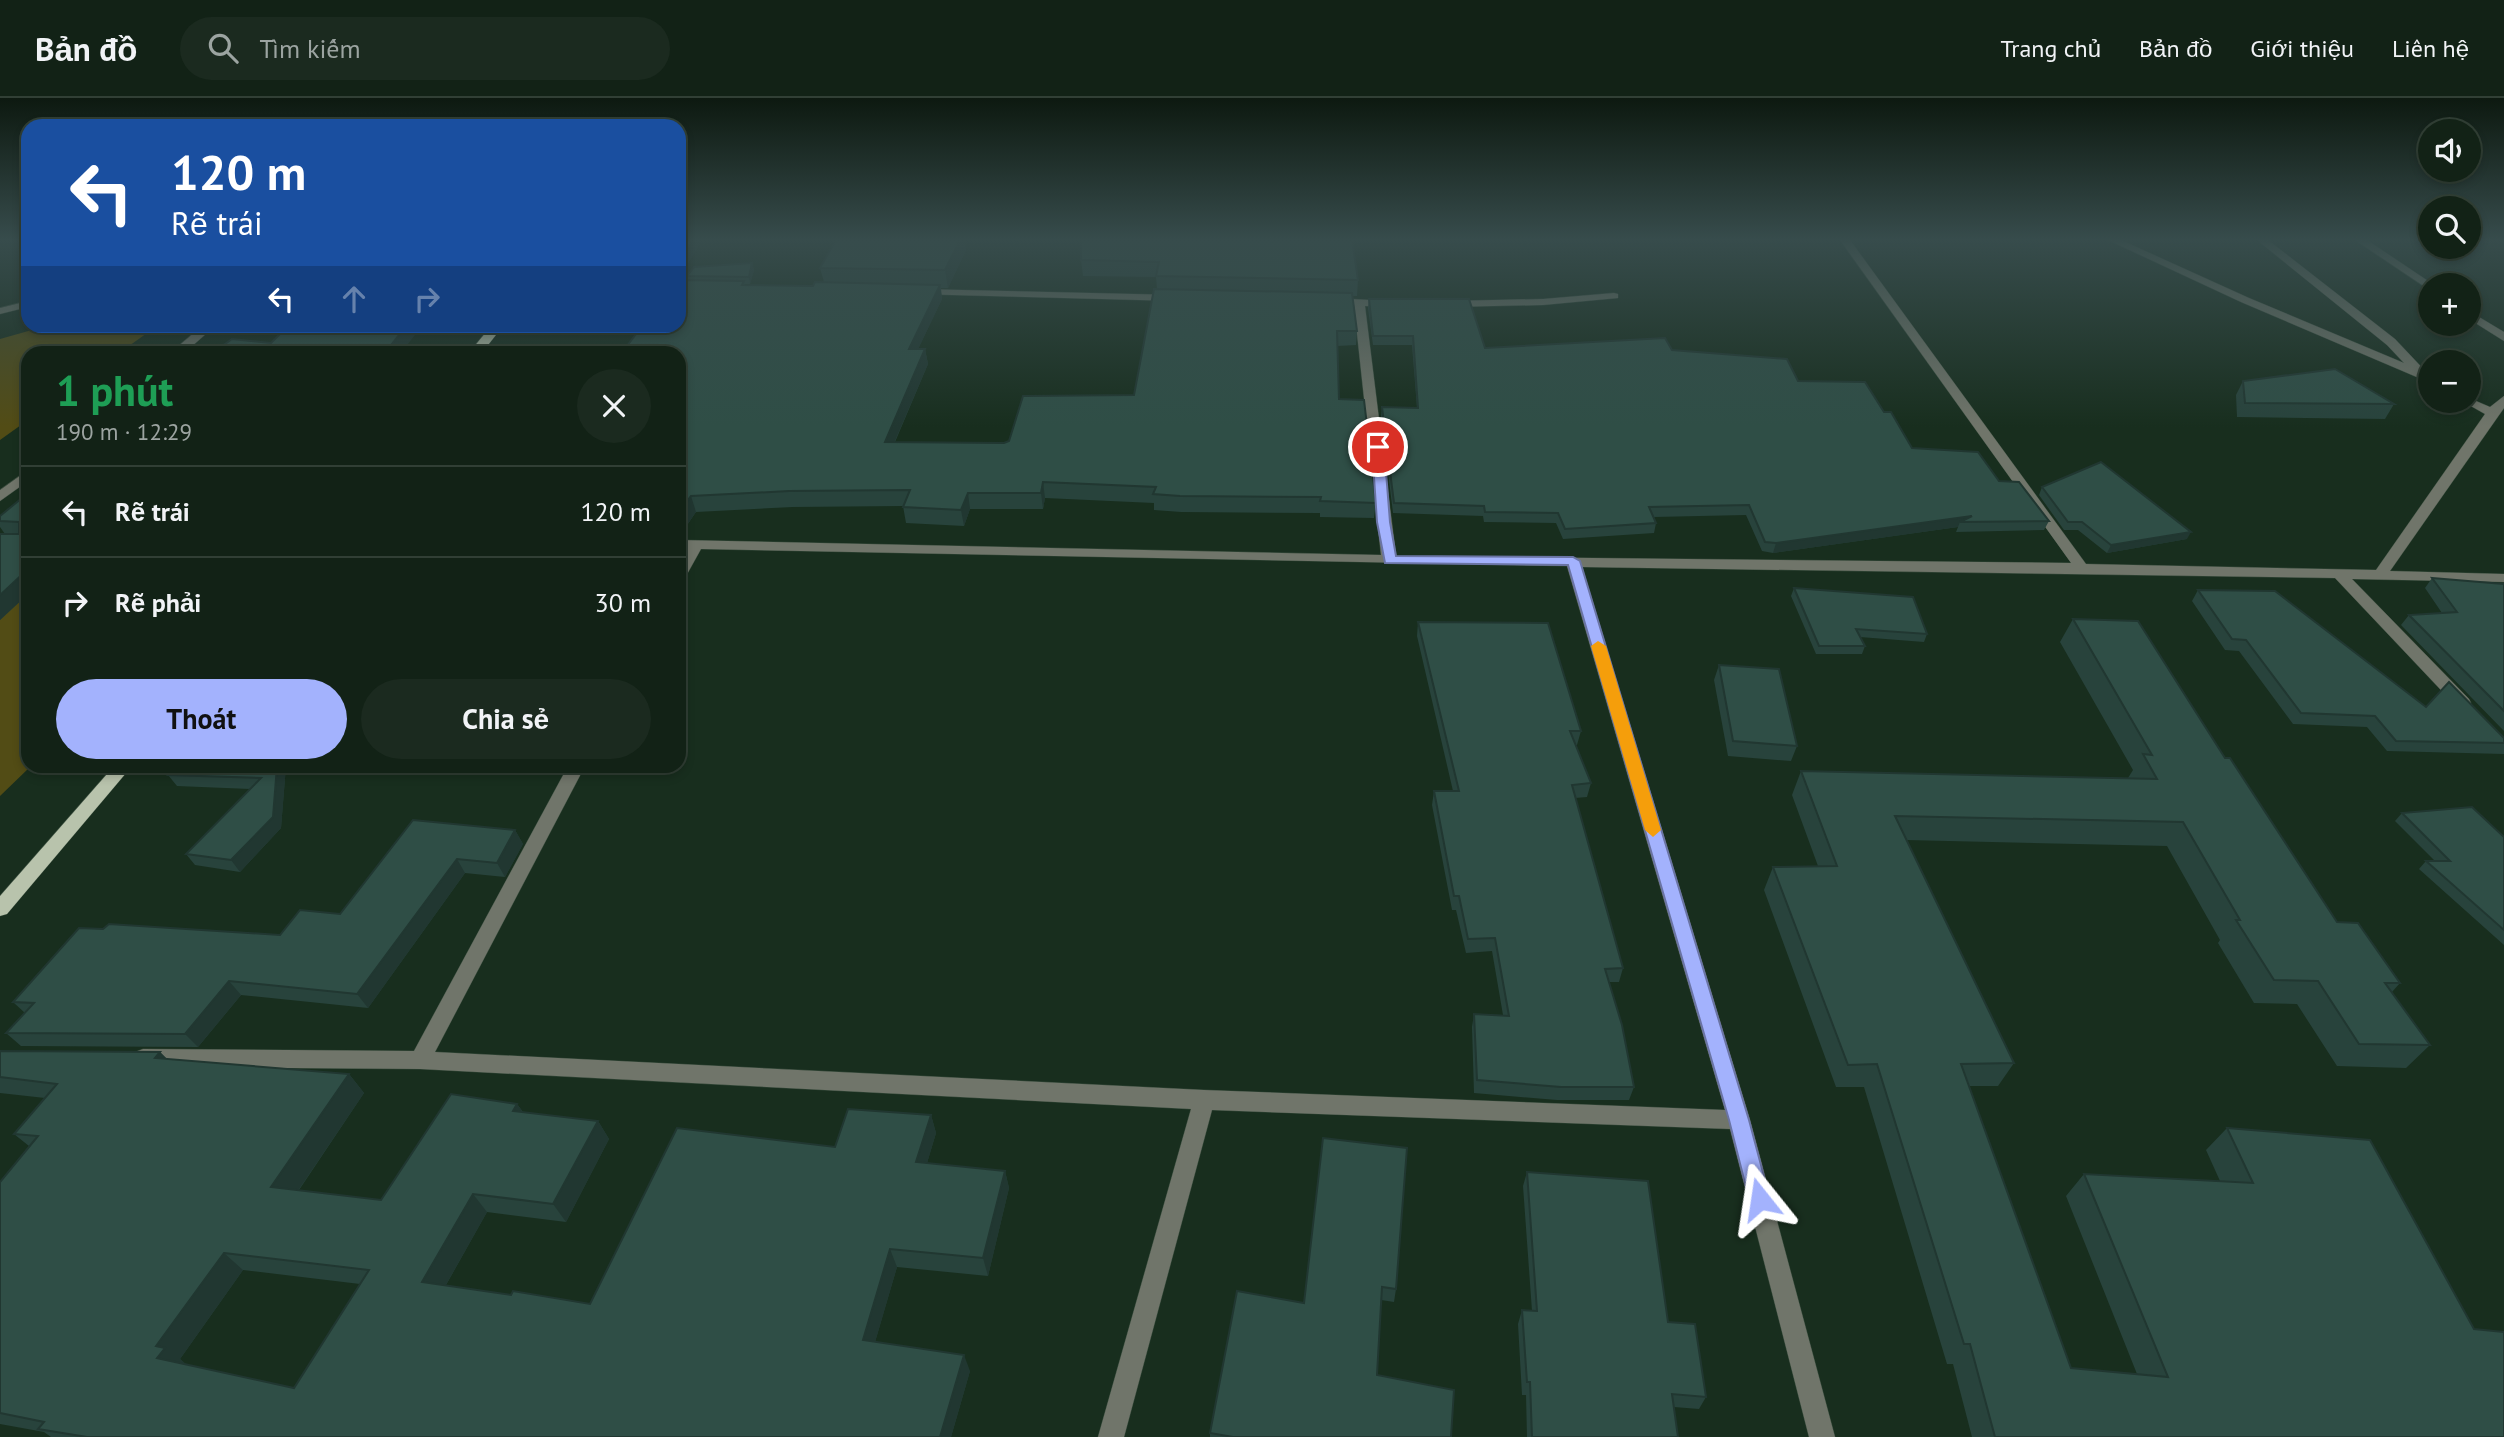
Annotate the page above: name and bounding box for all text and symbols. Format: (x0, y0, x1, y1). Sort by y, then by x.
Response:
search box (180, 17, 670, 80)
text: Bản đồ (35, 27, 138, 70)
icon: search (204, 29, 242, 67)
text: Tìm kiếm (260, 32, 361, 65)
text: Trang chủ (2000, 33, 2101, 64)
text: Bản đồ (2139, 33, 2212, 64)
text: Giới thiệu (2250, 33, 2354, 64)
text: Liên hệ (2392, 33, 2469, 64)
map controls (2418, 119, 2481, 413)
button: sound (2418, 119, 2481, 182)
text: 120 m (171, 140, 306, 204)
icon: left (56, 147, 147, 238)
button: search (2418, 196, 2481, 259)
text: Rẽ trái (171, 202, 263, 244)
button: + (2418, 273, 2481, 336)
icon: left (262, 280, 300, 318)
icon: ahead (335, 280, 373, 318)
icon: right (408, 280, 446, 318)
button: − (2418, 350, 2481, 413)
text: 1 phút (56, 363, 173, 418)
button: close (577, 369, 651, 443)
text: 190 m · 12:29 (56, 417, 192, 446)
pin (1348, 417, 1408, 477)
icon: arrive (1359, 428, 1397, 466)
icon: left (56, 493, 94, 531)
text: Rẽ trái (115, 495, 190, 528)
text: 120 m (580, 495, 651, 528)
icon: right (56, 584, 94, 622)
text: Rẽ phải (115, 586, 201, 619)
text: 30 m (595, 586, 651, 619)
button: Thoát (56, 679, 347, 759)
button: Chia sẻ (361, 679, 651, 759)
position arrow (1723, 1162, 1797, 1236)

